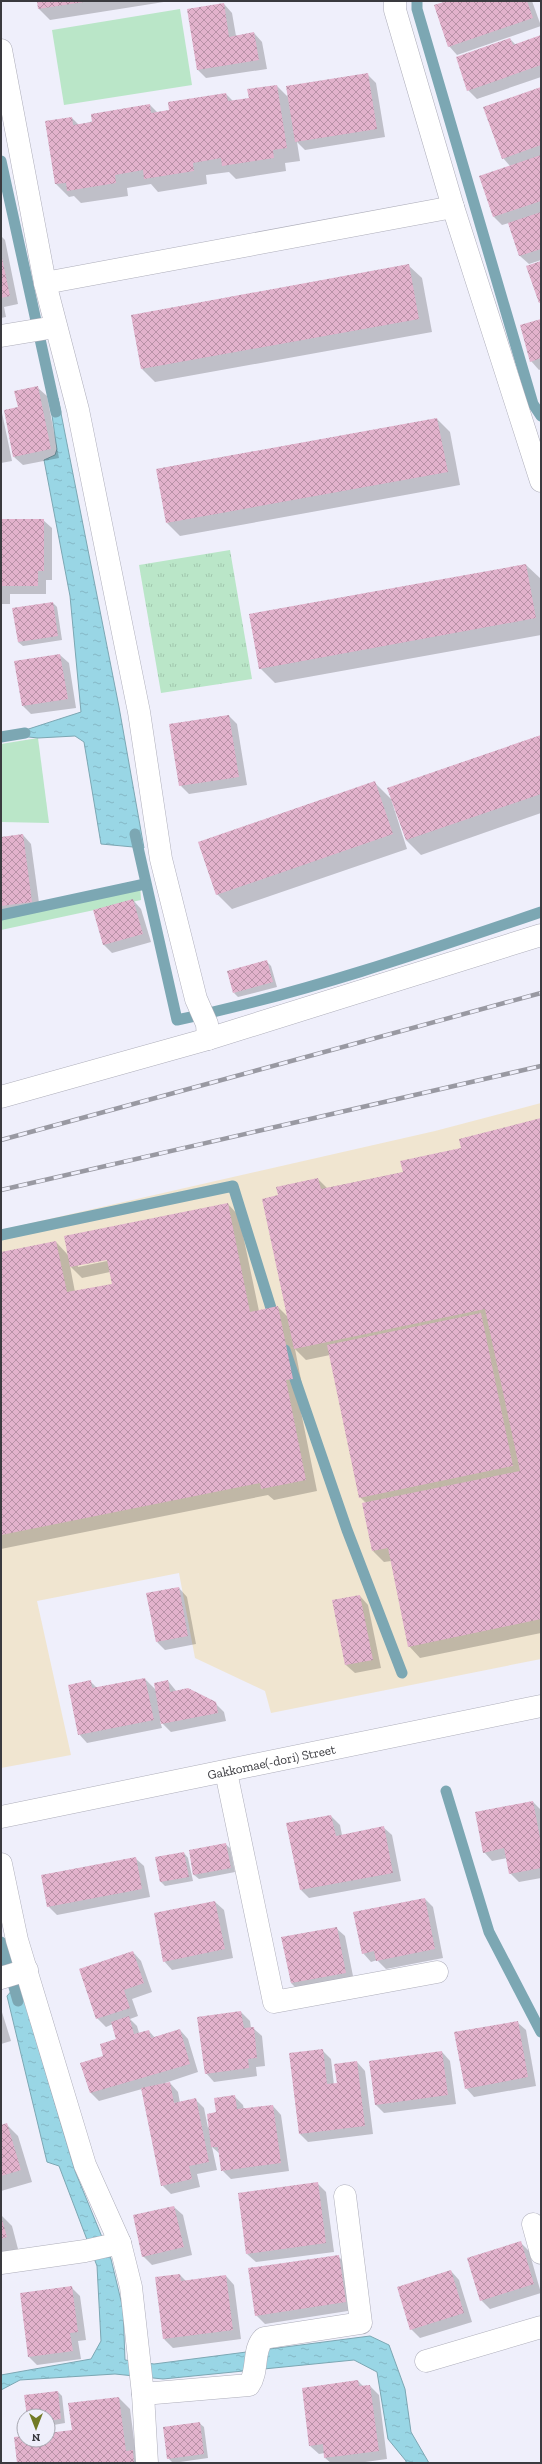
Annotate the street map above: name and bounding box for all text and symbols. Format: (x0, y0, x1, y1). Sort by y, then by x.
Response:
street label: Gakkomae(-dori) Street (206, 1741, 337, 1782)
north arrow (16, 2408, 56, 2448)
text: N (31, 2431, 40, 2444)

